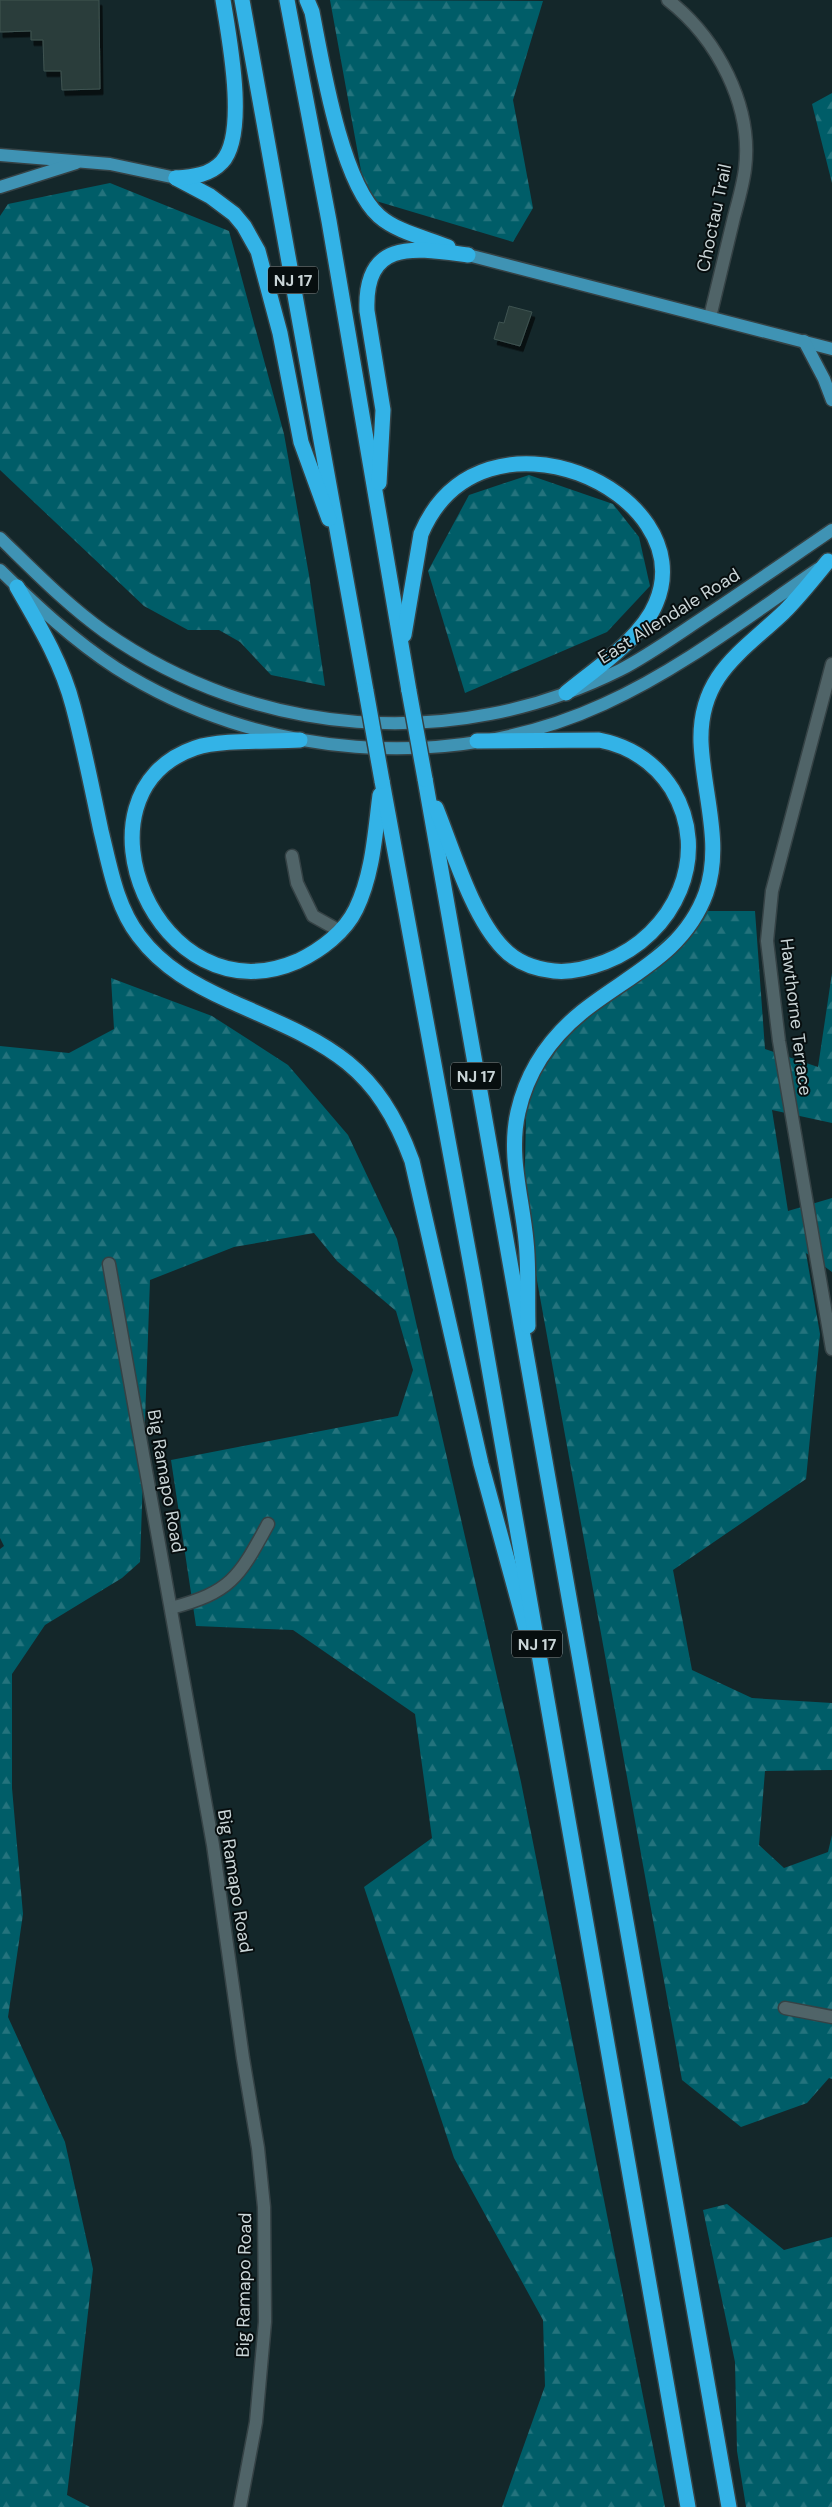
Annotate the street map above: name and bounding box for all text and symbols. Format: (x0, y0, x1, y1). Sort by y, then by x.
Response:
street label: Choctau Trail (691, 162, 737, 274)
road number: NJ 17 (268, 266, 318, 294)
street label: East Allendale Road (594, 563, 744, 669)
street label: Hawthorne Terrace (774, 937, 818, 1097)
road number: NJ 17 (451, 1062, 501, 1090)
street label: Big Ramapo Road (142, 1408, 190, 1554)
road number: NJ 17 (512, 1630, 562, 1658)
street label: Big Ramapo Road (212, 1808, 258, 1954)
street label: Big Ramapo Road (231, 2212, 257, 2358)

